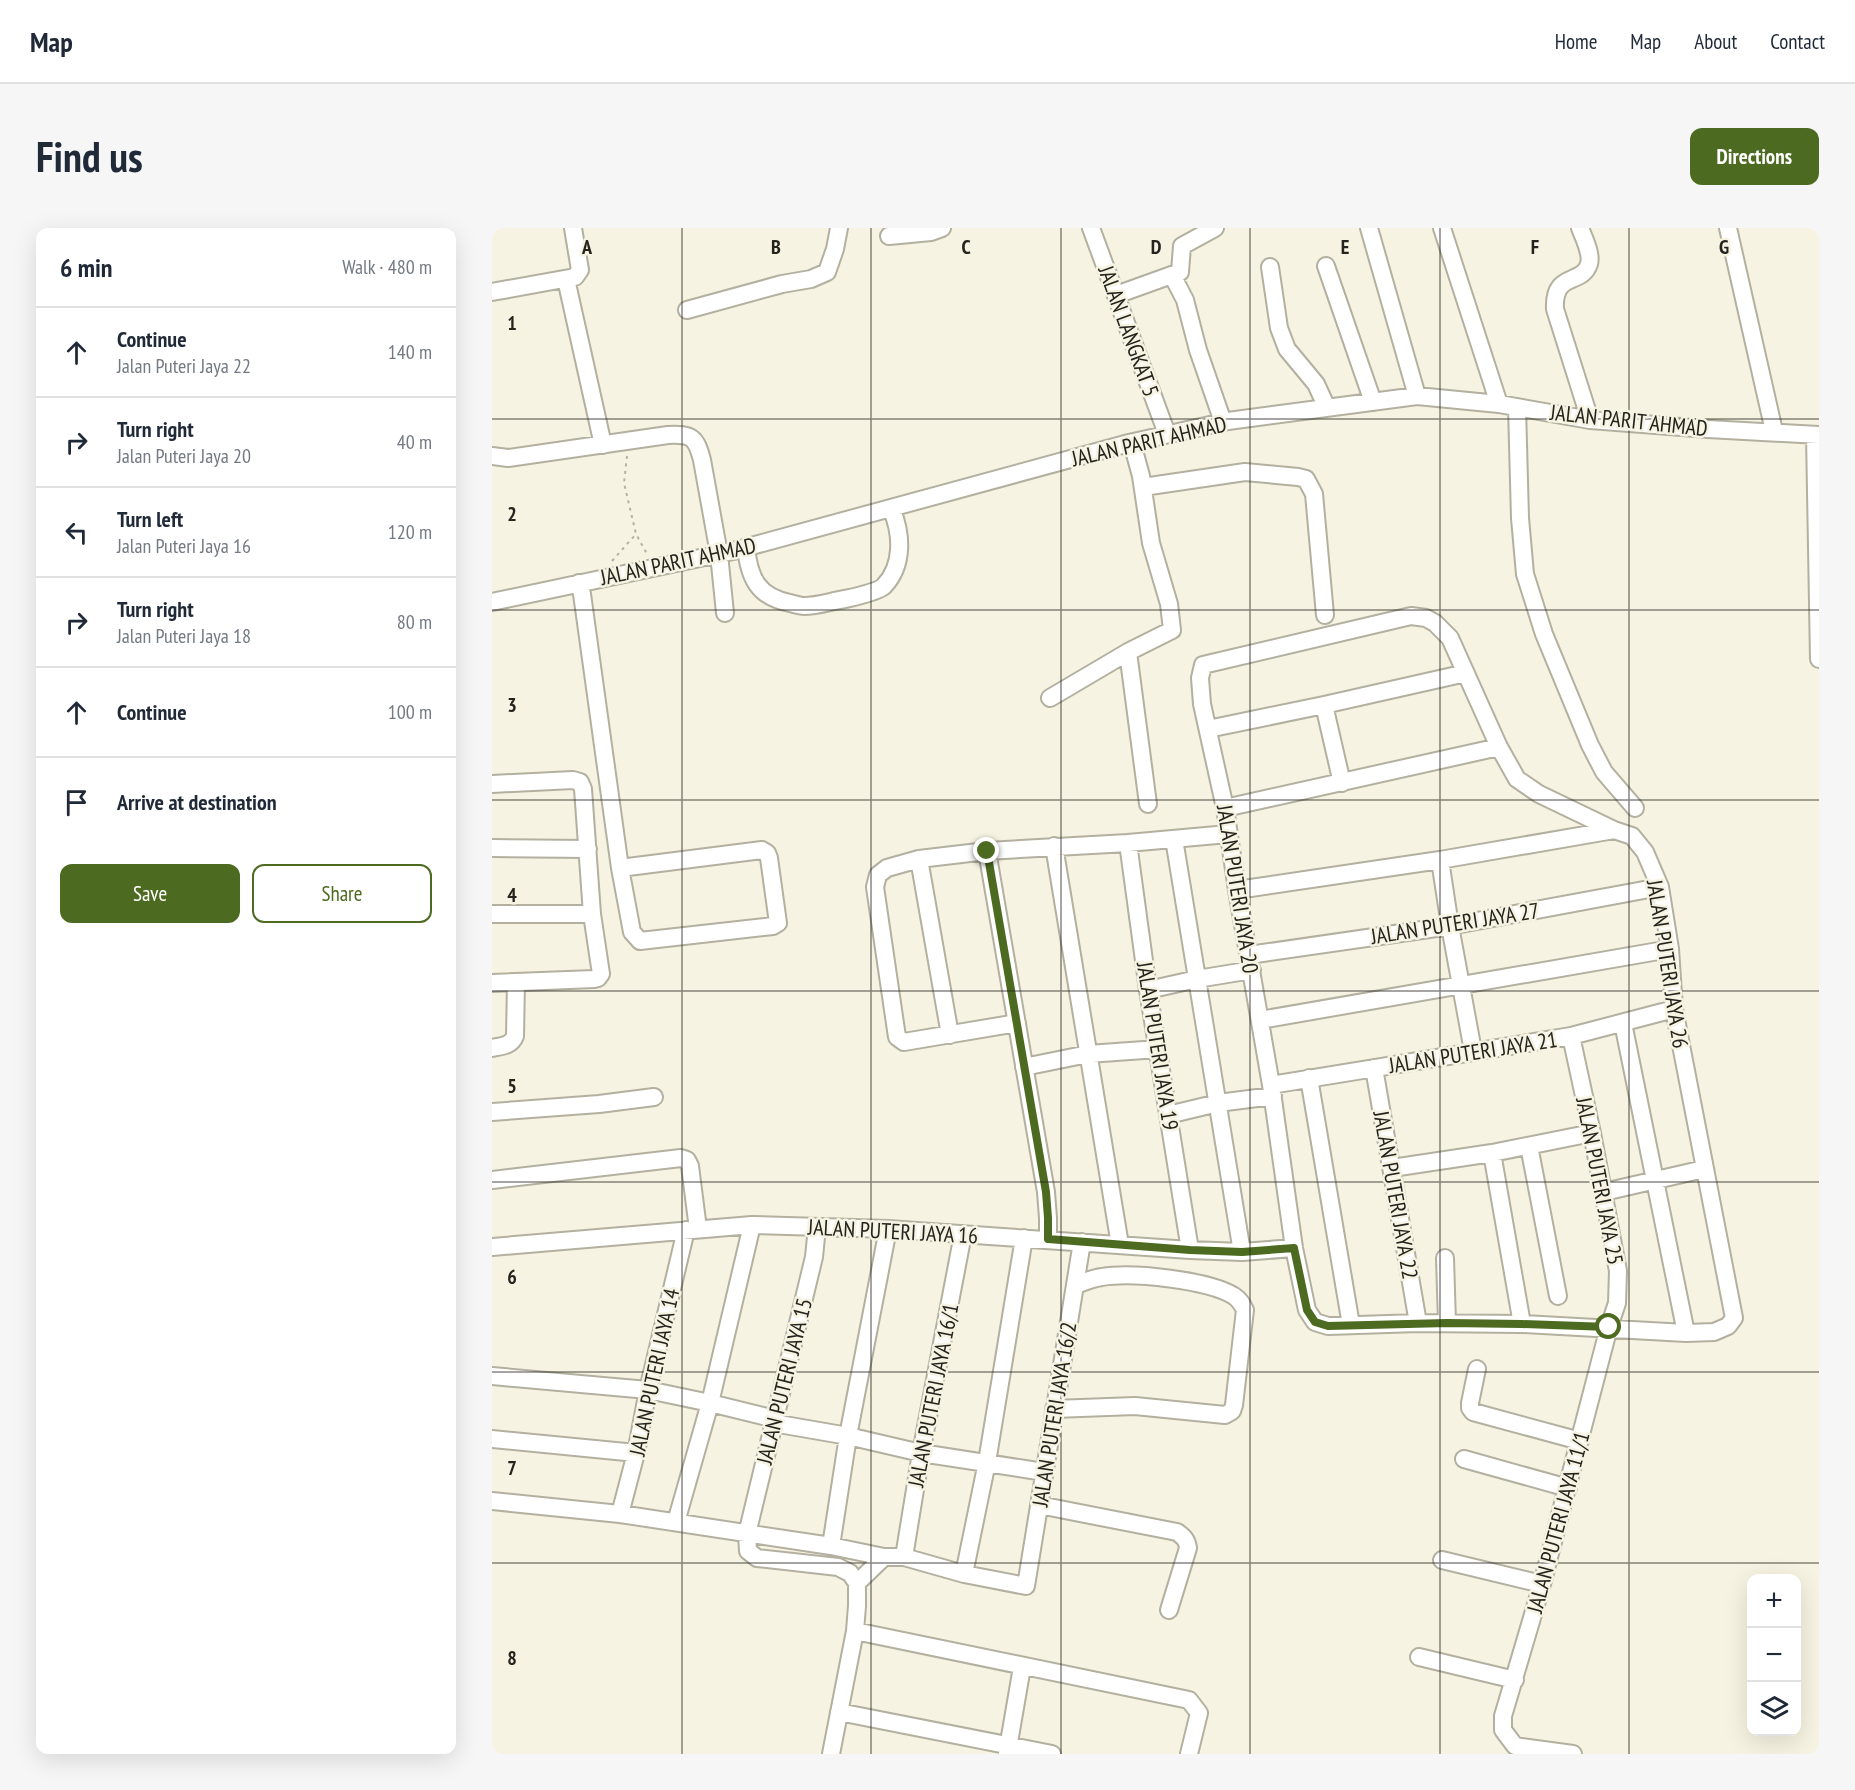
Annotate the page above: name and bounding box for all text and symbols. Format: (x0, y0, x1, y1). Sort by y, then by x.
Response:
text: Map (30, 23, 73, 60)
text: Home (1555, 28, 1597, 55)
text: Map (1630, 28, 1661, 55)
text: About (1694, 28, 1737, 55)
text: Contact (1770, 28, 1825, 55)
button: Directions (1690, 128, 1819, 185)
text: Find us (36, 129, 143, 184)
text: A (581, 234, 593, 260)
text: B (771, 234, 781, 260)
text: C (961, 234, 971, 260)
text: D (1151, 234, 1162, 260)
text: E (1341, 234, 1349, 260)
text: F (1531, 234, 1539, 260)
text: G (1719, 234, 1729, 260)
text: 6 min (60, 251, 113, 284)
text: Walk · 480 m (342, 254, 432, 280)
street label: JALAN LANGKAT 5 (1092, 261, 1166, 400)
text: 1 (507, 310, 517, 336)
text: Continue (117, 325, 187, 353)
icon: ahead (60, 336, 93, 369)
text: 140 m (388, 339, 432, 365)
text: Jalan Puteri Jaya 22 (117, 353, 251, 379)
street label: JALAN PARIT AHMAD (1548, 398, 1709, 442)
street label: JALAN PARIT AHMAD (1068, 410, 1229, 473)
text: Turn right (117, 415, 194, 443)
icon: right (60, 426, 93, 459)
text: 40 m (397, 429, 432, 455)
text: Jalan Puteri Jaya 20 (117, 443, 251, 469)
text: 2 (507, 501, 517, 527)
text: Turn left (117, 505, 183, 533)
icon: left (60, 516, 93, 549)
text: 120 m (388, 519, 432, 545)
street label: JALAN PARIT AHMAD (597, 531, 758, 591)
text: Jalan Puteri Jaya 16 (117, 533, 251, 559)
text: Turn right (117, 595, 194, 623)
icon: right (60, 606, 93, 639)
text: 80 m (397, 609, 432, 635)
text: Jalan Puteri Jaya 18 (117, 623, 251, 649)
text: 3 (507, 692, 517, 718)
icon: ahead (60, 696, 93, 729)
text: Continue (117, 698, 187, 726)
text: 100 m (388, 699, 432, 725)
icon: arrive (60, 786, 93, 819)
text: Arrive at destination (117, 788, 277, 816)
street label: JALAN PUTERI JAYA 20 (1211, 802, 1265, 975)
route end (973, 837, 999, 863)
button: Save (60, 864, 240, 923)
button: Share (252, 864, 432, 923)
street label: JALAN PUTERI JAYA 26 (1641, 877, 1695, 1050)
text: 4 (507, 882, 517, 908)
street label: JALAN PUTERI JAYA 27 (1368, 896, 1541, 950)
street label: JALAN PUTERI JAYA 19 (1131, 959, 1185, 1132)
street label: JALAN PUTERI JAYA 21 (1386, 1025, 1559, 1079)
text: 5 (507, 1073, 517, 1099)
street label: JALAN PUTERI JAYA 25 (1570, 1094, 1630, 1267)
street label: JALAN PUTERI JAYA 22 (1367, 1108, 1425, 1281)
street label: JALAN PUTERI JAYA 16 (806, 1213, 979, 1249)
text: 6 (507, 1264, 517, 1290)
street label: JALAN PUTERI JAYA 14 (622, 1286, 685, 1459)
street label: JALAN PUTERI JAYA 15 (750, 1295, 818, 1468)
street label: JALAN PUTERI JAYA 16/1 (901, 1301, 965, 1490)
route start (1595, 1313, 1621, 1339)
street label: JALAN PUTERI JAYA 16/2 (1025, 1320, 1082, 1509)
street label: JALAN PUTERI JAYA 11/1 (1520, 1428, 1596, 1617)
text: 7 (507, 1455, 517, 1481)
map controls (1747, 1574, 1801, 1736)
button: + (1747, 1574, 1801, 1628)
button: − (1747, 1628, 1801, 1682)
text: 8 (507, 1645, 517, 1671)
button: layers (1747, 1682, 1801, 1736)

